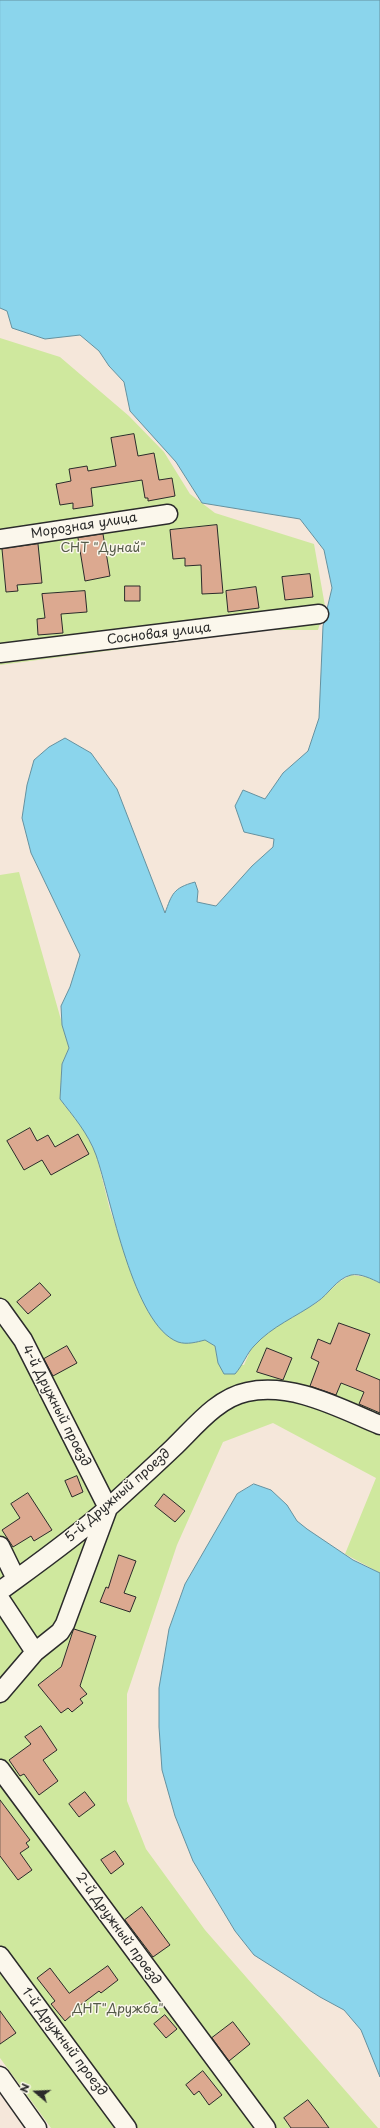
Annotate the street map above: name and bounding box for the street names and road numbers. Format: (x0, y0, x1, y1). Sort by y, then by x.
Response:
street label: Морозная улица (30, 510, 138, 542)
street label: Сосновая улица (106, 620, 212, 648)
street label: 4-й Дружный проезд (19, 1343, 93, 1469)
street label: 5-й Дружный проезд (62, 1446, 174, 1546)
street label: 2-й Дружный проезд (72, 1870, 164, 1988)
street label: 1-й Дружный проезд (18, 1985, 110, 2099)

